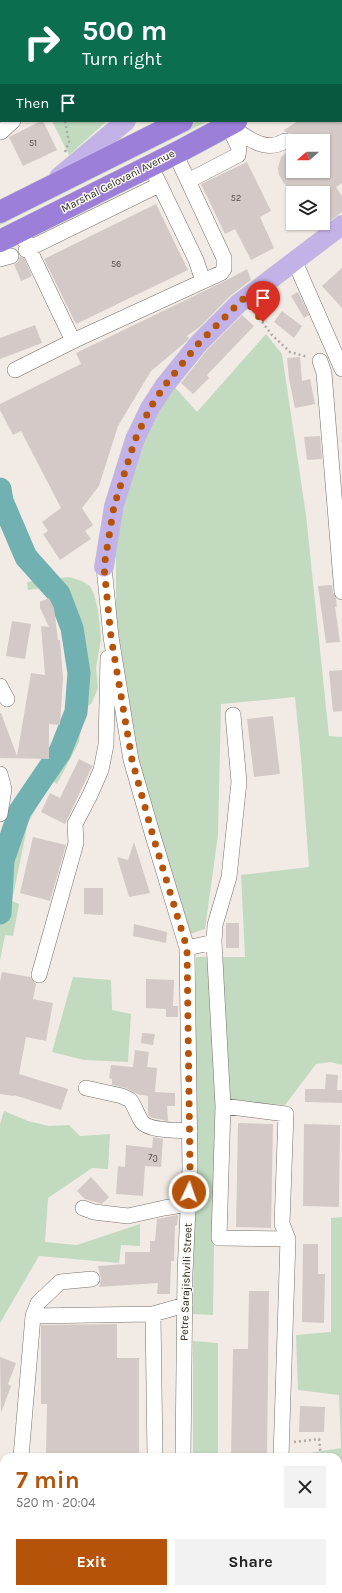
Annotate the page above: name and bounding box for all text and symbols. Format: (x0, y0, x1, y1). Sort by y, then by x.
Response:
text: 500 m (82, 14, 167, 47)
icon: right (16, 16, 68, 68)
text: Turn right (82, 48, 162, 70)
icon: arrive (57, 92, 79, 114)
text: Then (16, 94, 49, 112)
north arrow (286, 134, 330, 178)
map controls (286, 134, 330, 230)
house number: 51 (29, 138, 37, 148)
street label: Marshal Gelovani Avenue (59, 147, 177, 215)
button: layers (286, 186, 330, 230)
house number: 52 (231, 193, 241, 203)
house number: 56 (111, 259, 121, 269)
pin (246, 281, 280, 322)
icon: arrive (252, 287, 274, 309)
house number: 7ე (148, 1152, 158, 1162)
position arrow (168, 1171, 210, 1213)
street label: Petre Sarajishvili Street (177, 1223, 195, 1341)
text: 7 min (16, 1466, 80, 1494)
button: close (284, 1466, 326, 1508)
text: 520 m · 20:04 (16, 1495, 96, 1510)
button: Exit (16, 1539, 167, 1585)
button: Share (175, 1539, 326, 1585)

